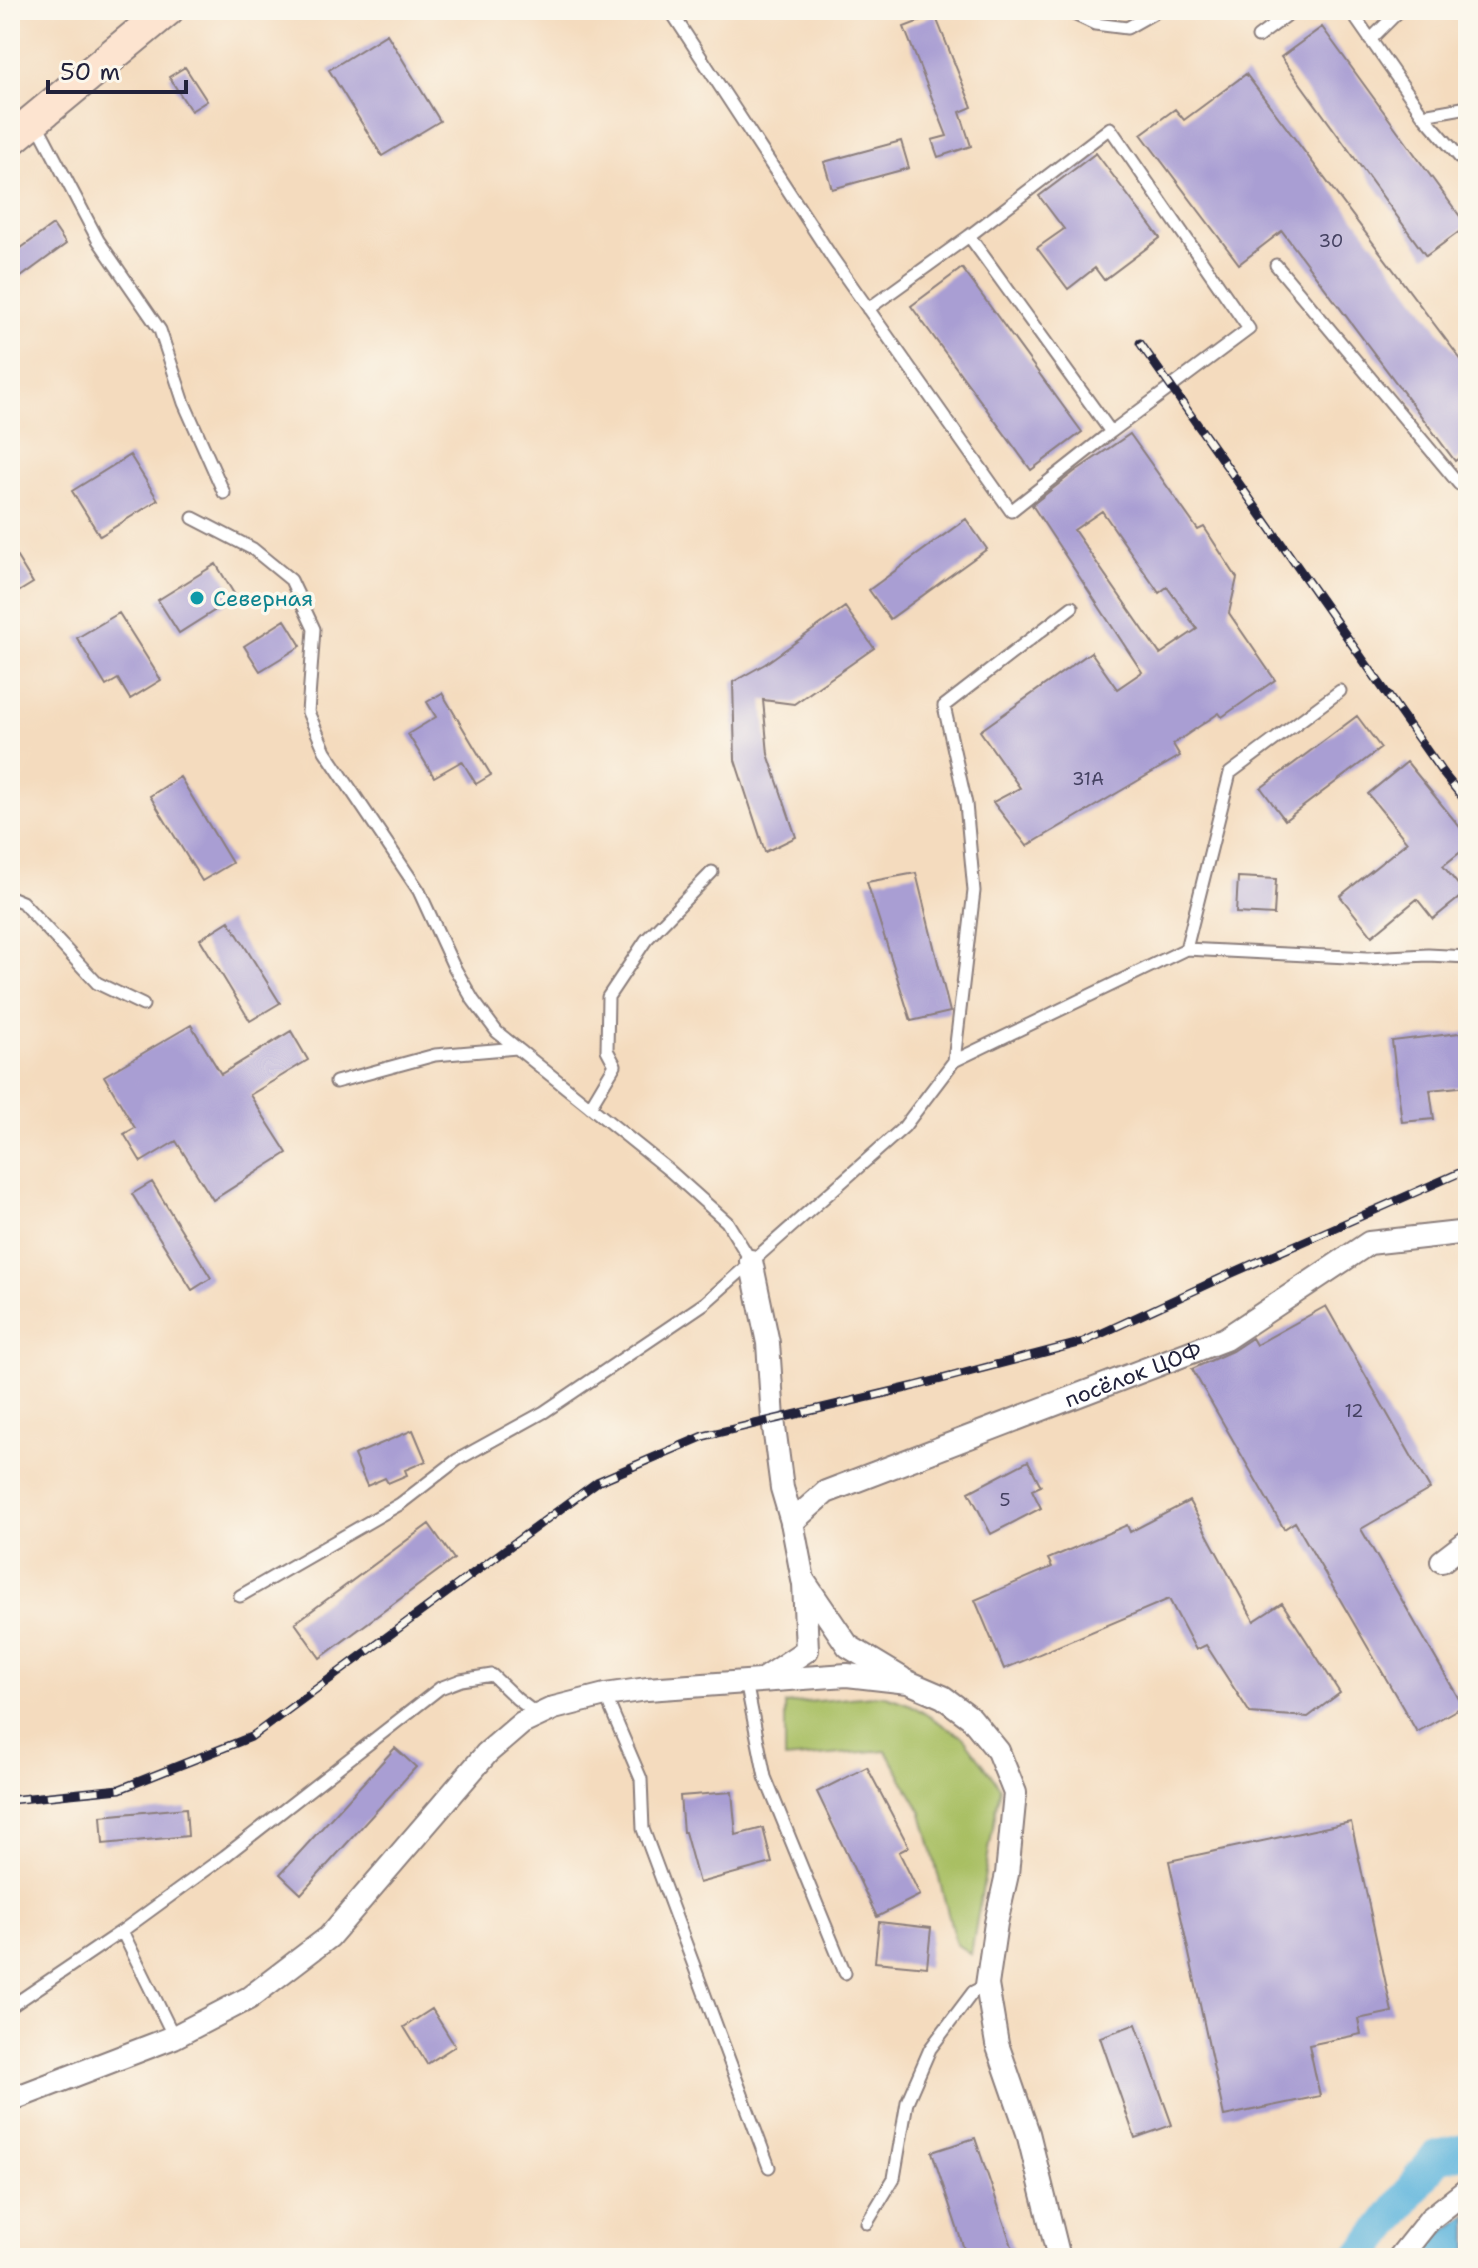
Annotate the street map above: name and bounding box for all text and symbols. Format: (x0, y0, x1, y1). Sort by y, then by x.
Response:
scale bar (48, 44, 186, 94)
text: 50 m (60, 56, 120, 88)
house number: 30 (1319, 229, 1343, 253)
place label: Северная (213, 584, 313, 613)
marker: Северная (188, 589, 206, 607)
house number: 31А (1072, 767, 1104, 791)
street label: посёлок ЦОФ (1060, 1335, 1206, 1414)
house number: 12 (1344, 1399, 1364, 1423)
house number: 5 (999, 1488, 1011, 1512)

